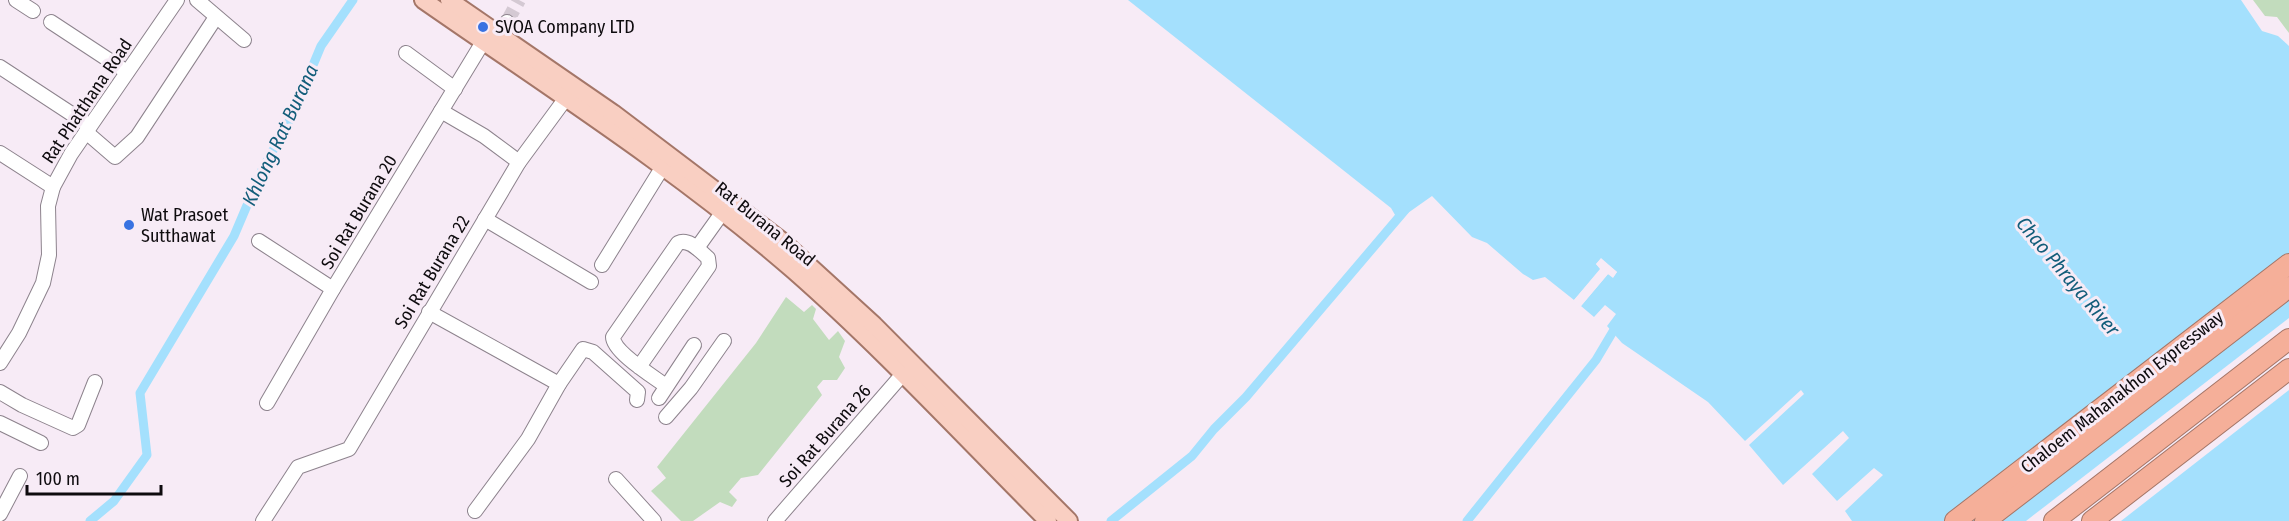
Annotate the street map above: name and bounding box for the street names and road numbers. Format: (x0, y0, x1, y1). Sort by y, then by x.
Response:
street label: Rat Phatthana Road (37, 34, 137, 168)
street label: Soi Rat Burana 20 (316, 151, 402, 273)
street label: Rat Burana Road (711, 177, 819, 271)
street label: Soi Rat Burana 22 (390, 211, 474, 333)
street label: Chaloem Mahanakhon Expressway (2016, 306, 2228, 478)
street label: Soi Rat Burana 26 (774, 380, 876, 492)

